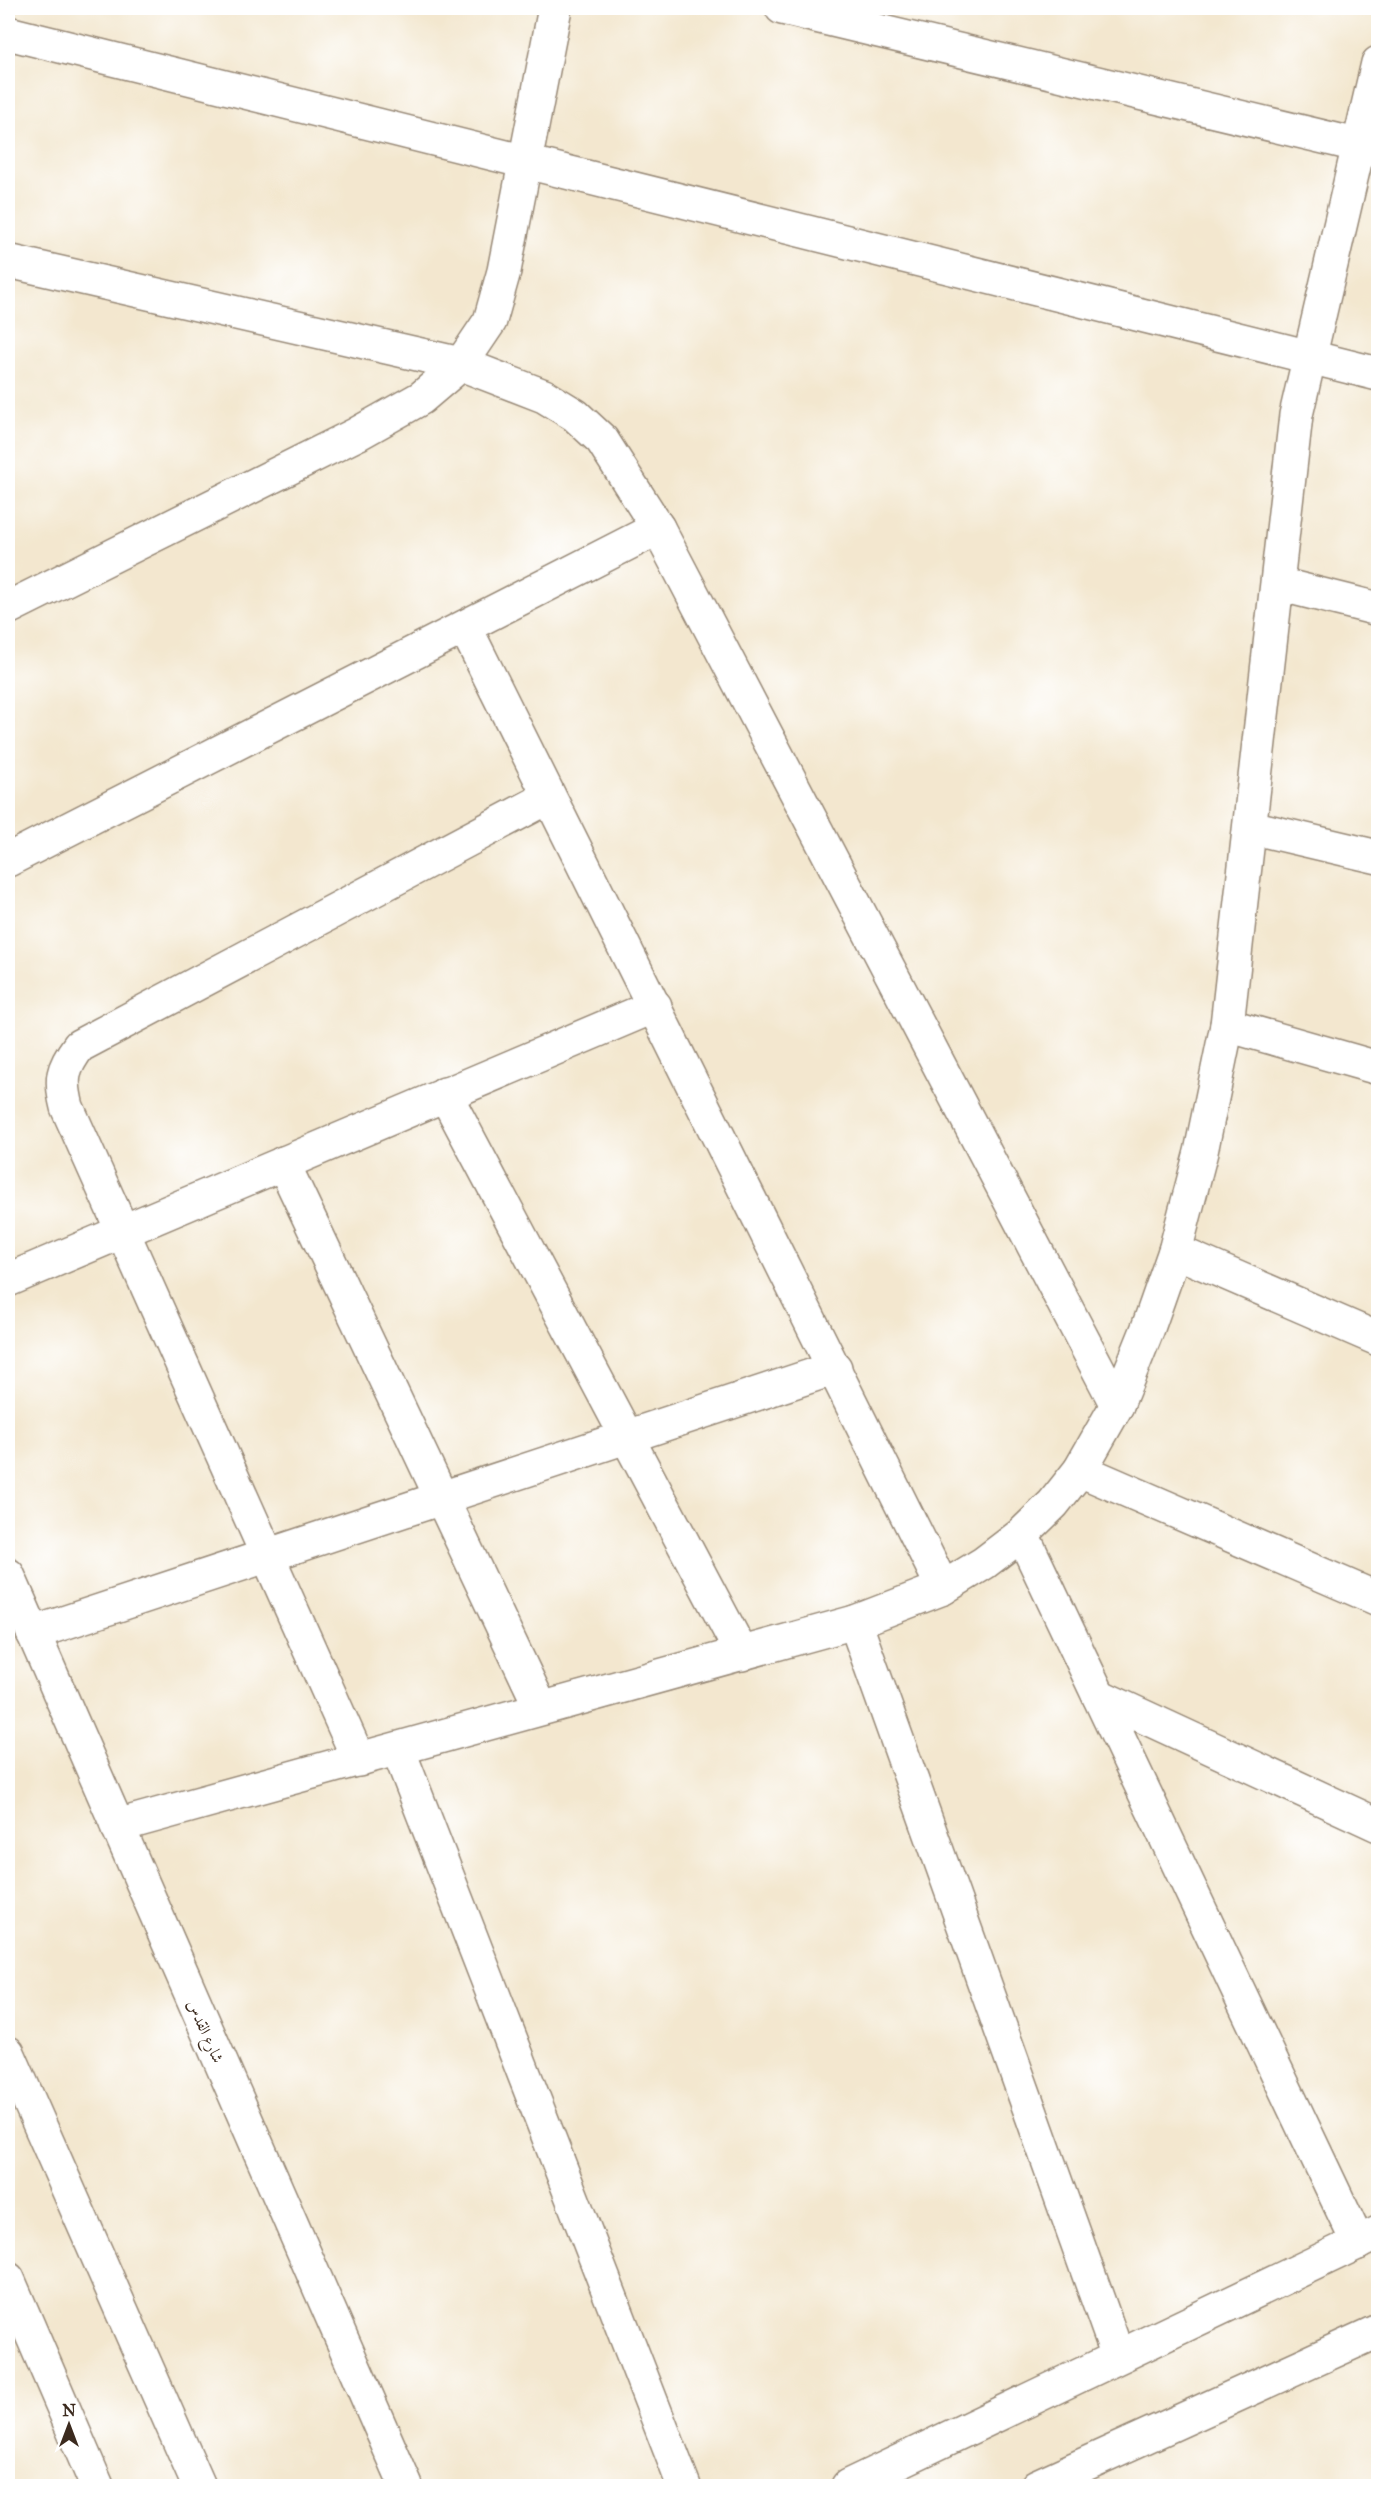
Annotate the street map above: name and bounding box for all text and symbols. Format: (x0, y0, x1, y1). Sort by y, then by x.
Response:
street label: شارع القدس (180, 1997, 228, 2067)
north arrow (39, 2395, 99, 2455)
text: N (62, 2401, 76, 2420)

